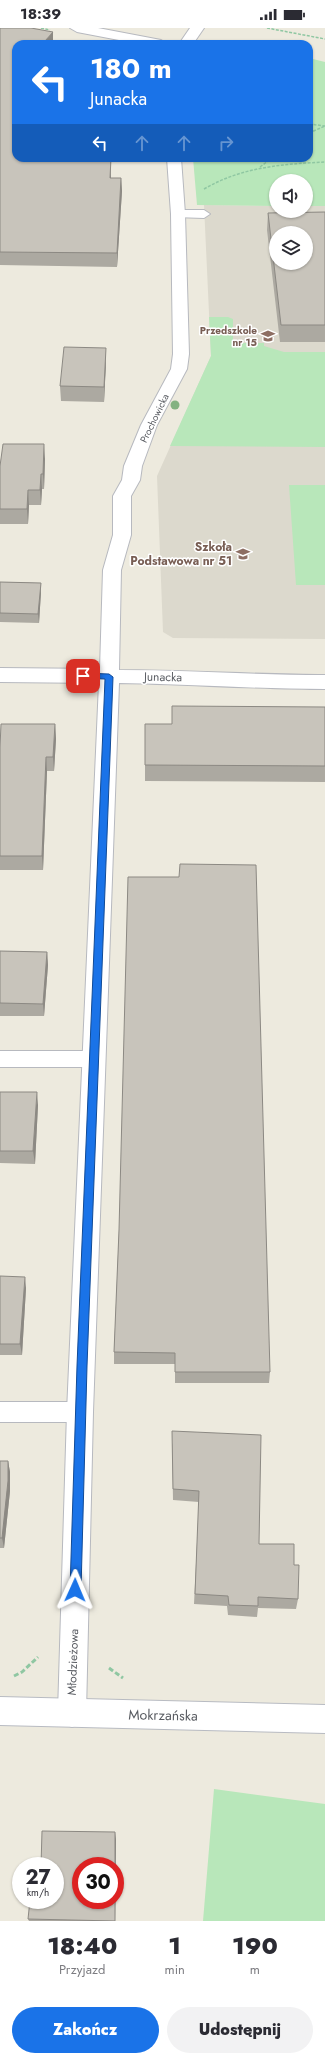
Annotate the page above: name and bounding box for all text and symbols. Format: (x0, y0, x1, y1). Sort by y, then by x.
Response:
text: 18:39 (20, 3, 61, 25)
text: 180 m (90, 48, 172, 89)
icon: left (24, 56, 76, 108)
text: Junacka (90, 86, 147, 112)
icon: left (89, 132, 111, 154)
icon: ahead (131, 132, 153, 154)
icon: ahead (173, 132, 195, 154)
icon: right (215, 132, 237, 154)
map controls (269, 174, 313, 270)
button: sound (269, 174, 313, 218)
button: layers (269, 226, 313, 270)
place label: Przedszkole nr 15 (200, 323, 258, 350)
school or university icon: Przedszkole nr 15 (260, 328, 276, 344)
street label: Prochowicka (136, 391, 173, 445)
place label: Szkoła Podstawowa nr 51 (130, 538, 232, 570)
school or university icon: Szkoła Podstawowa nr 51 (235, 546, 251, 562)
pin (66, 659, 100, 693)
icon: arrive (72, 665, 94, 687)
street label: Junacka (142, 668, 182, 686)
position arrow (54, 1569, 96, 1611)
street label: Młodzieżowa (63, 1628, 83, 1696)
street label: Mokrzańska (128, 1704, 198, 1726)
speed limit sign: 30 (72, 1857, 124, 1909)
text: 27 (25, 1863, 51, 1892)
text: km/h (27, 1885, 49, 1900)
text: 18:40 (47, 1928, 117, 1963)
text: 1 (168, 1928, 181, 1963)
text: 190 (232, 1928, 278, 1963)
text: Przyjazd (59, 1960, 106, 1979)
text: min (165, 1960, 185, 1979)
text: m (250, 1960, 260, 1979)
button: Zakończ (12, 2007, 159, 2053)
button: Udostępnij (167, 2007, 313, 2053)

